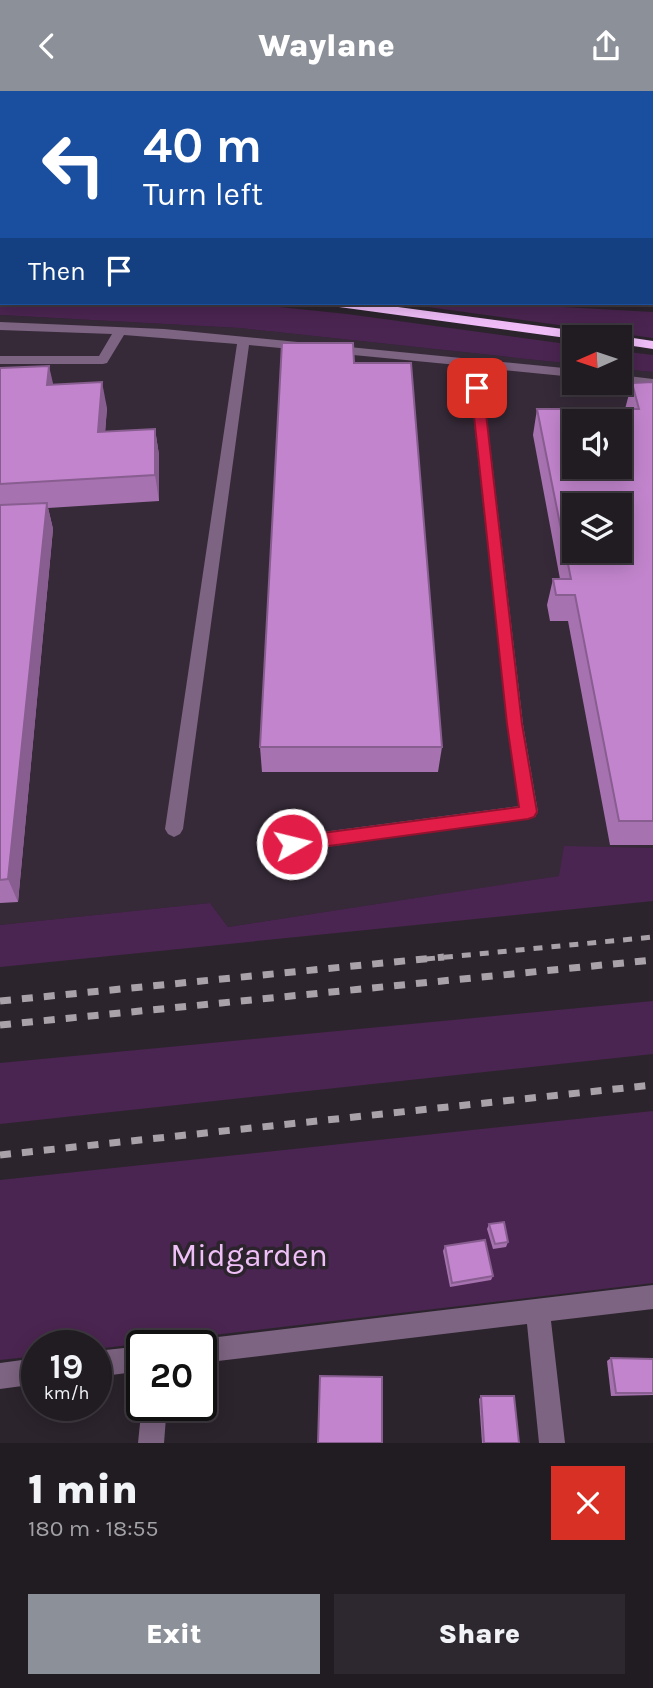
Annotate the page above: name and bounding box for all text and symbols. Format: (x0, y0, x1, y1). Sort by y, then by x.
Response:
icon: back (28, 27, 66, 65)
text: Waylane (258, 27, 395, 64)
icon: share (587, 27, 625, 65)
text: 40 m (143, 117, 262, 174)
icon: left (28, 119, 119, 210)
text: Turn left (143, 176, 263, 213)
icon: arrive (100, 252, 138, 290)
text: Then (28, 256, 86, 287)
north arrow (562, 325, 632, 395)
map controls (562, 325, 632, 563)
pin (447, 358, 507, 418)
icon: arrive (458, 369, 496, 407)
button: sound (562, 409, 632, 479)
button: layers (562, 493, 632, 563)
position arrow (255, 807, 329, 881)
park label: Midgarden (170, 1237, 328, 1274)
speed limit sign: 20 (126, 1330, 217, 1421)
text: 19 (50, 1346, 83, 1387)
text: km/h (44, 1382, 89, 1404)
text: 1 min (28, 1464, 138, 1514)
button: close (551, 1466, 625, 1540)
text: 180 m · 18:55 (28, 1515, 158, 1542)
button: Exit (28, 1594, 320, 1674)
button: Share (334, 1594, 625, 1674)

